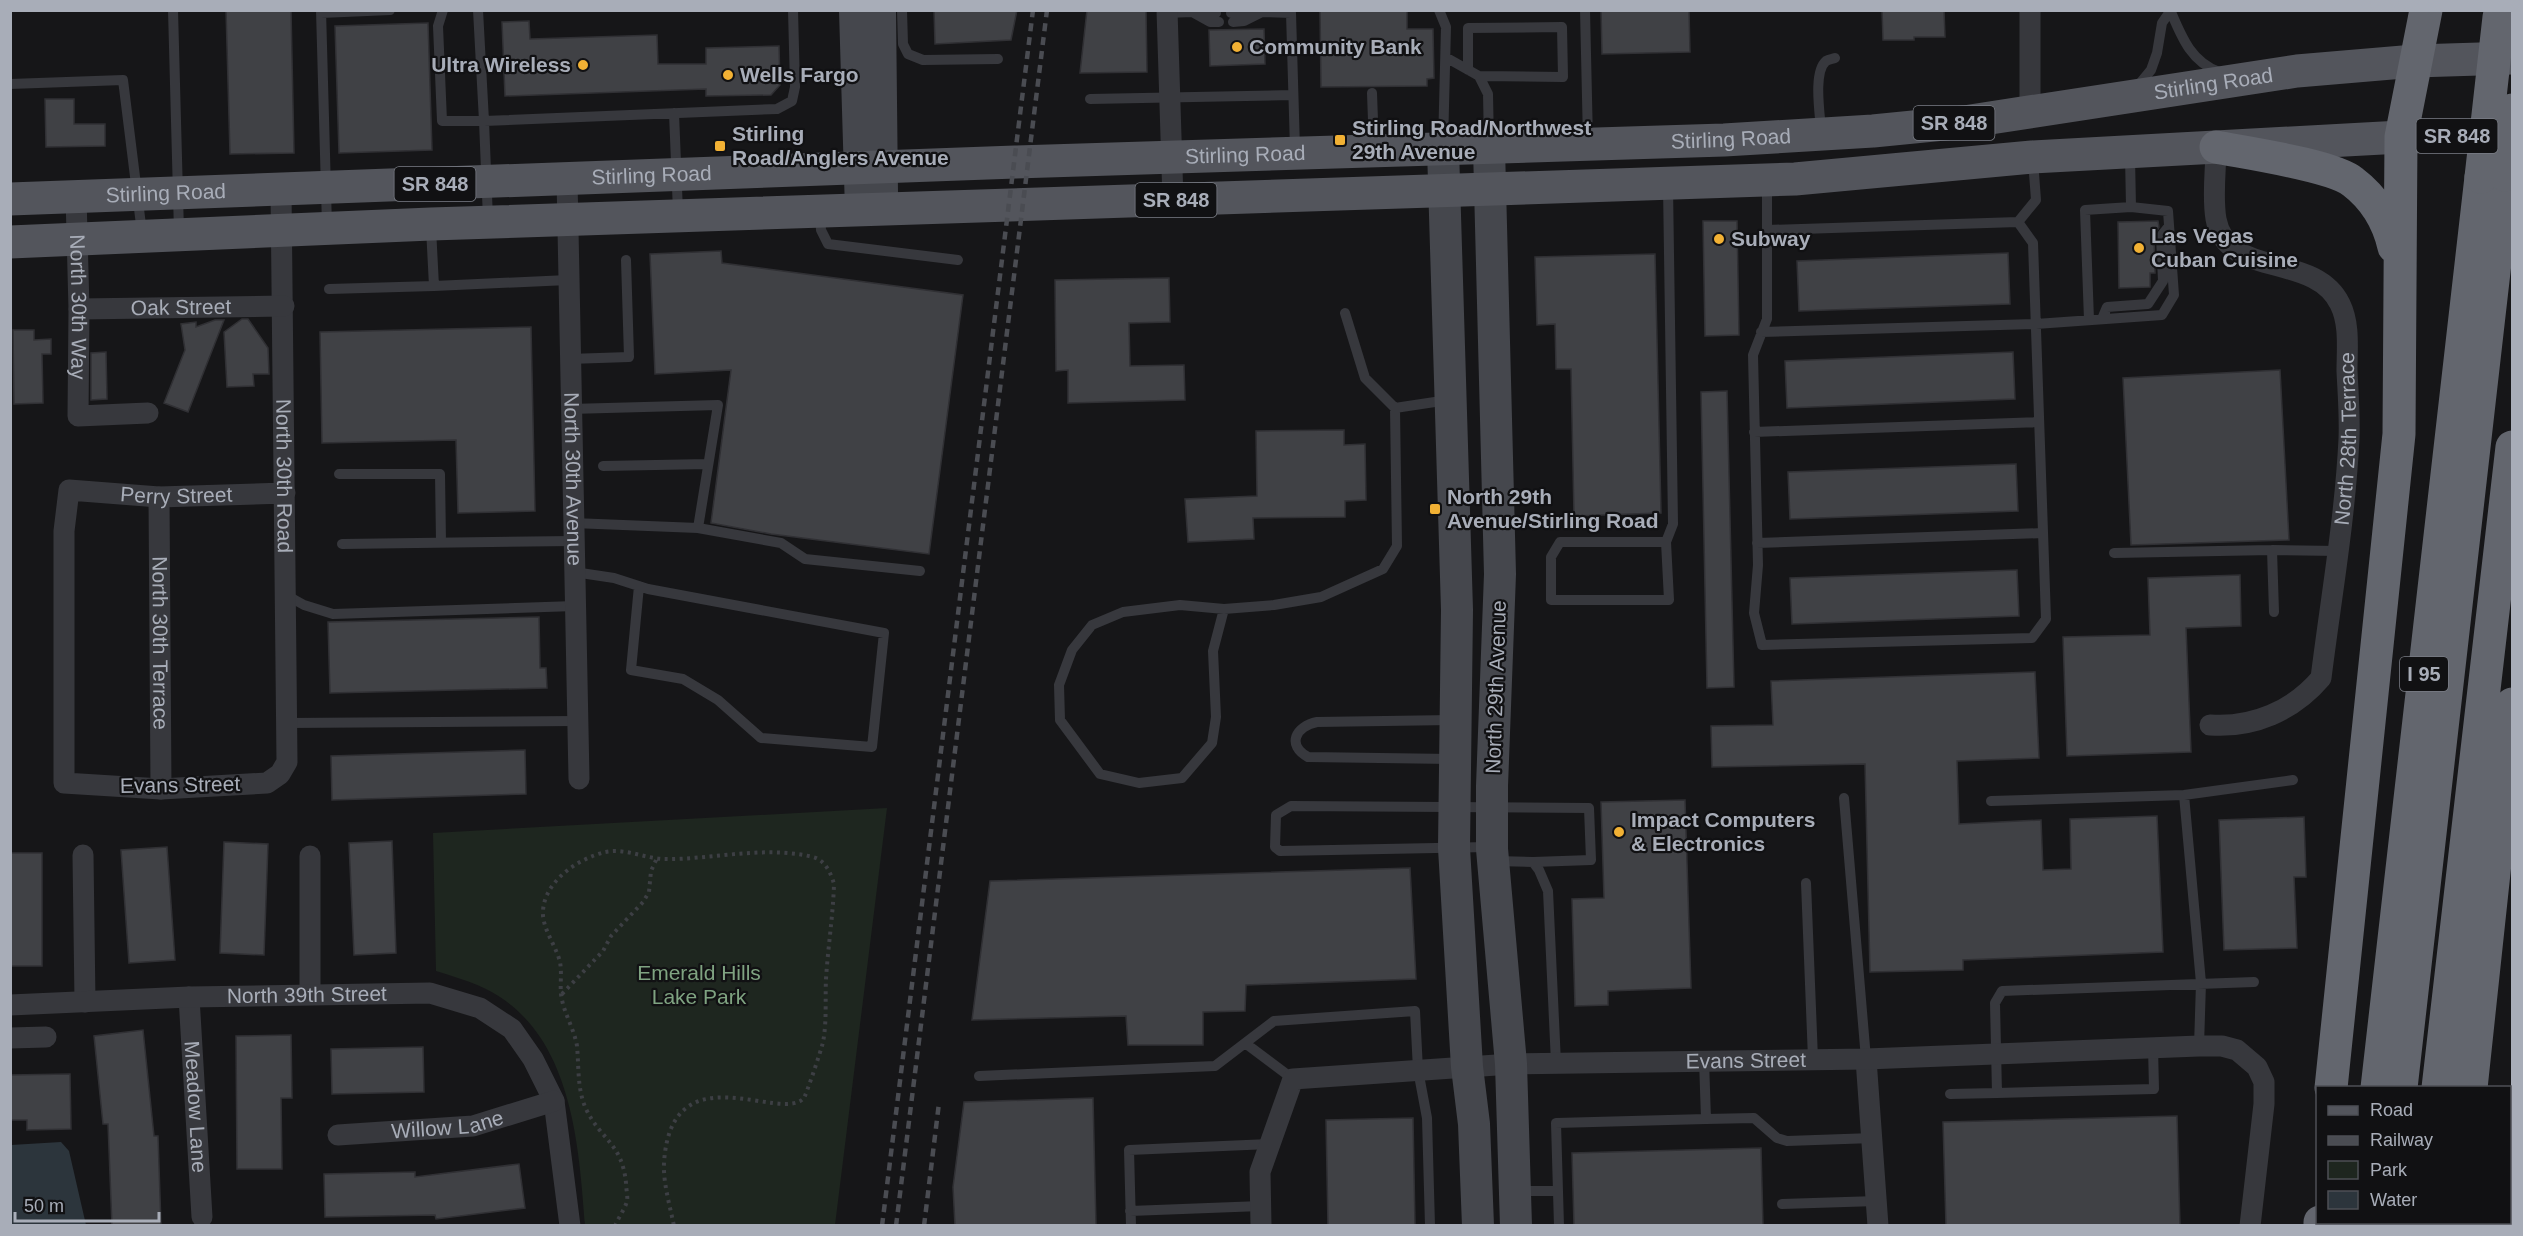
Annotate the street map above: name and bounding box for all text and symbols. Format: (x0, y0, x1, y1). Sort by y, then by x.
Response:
place label: Community Bank (1249, 35, 1422, 58)
marker: Community Bank (1230, 40, 1244, 54)
place label: Ultra Wireless (431, 53, 571, 76)
marker: Ultra Wireless (576, 58, 590, 72)
place label: Wells Fargo (740, 63, 859, 86)
street label: Stirling Road (2152, 63, 2274, 104)
marker: Wells Fargo (721, 68, 735, 82)
road number: SR 848 (1914, 106, 1994, 140)
place label: Stirling Road/Northwest 29th Avenue (1352, 116, 1591, 163)
road number: SR 848 (2416, 119, 2498, 153)
place label: Stirling Road/Anglers Avenue (732, 122, 949, 169)
street label: Stirling Road (1670, 124, 1792, 153)
marker: Stirling Road/Northwest 29th Avenue (1333, 133, 1347, 147)
marker: Stirling Road/Anglers Avenue (713, 139, 727, 153)
street label: Stirling Road (1185, 141, 1306, 168)
street label: Stirling Road (591, 161, 712, 189)
road number: SR 848 (394, 167, 476, 201)
street label: Stirling Road (105, 179, 226, 206)
road number: SR 848 (1136, 183, 1216, 217)
place label: Las Vegas Cuban Cuisine (2151, 224, 2298, 271)
place label: Subway (1731, 227, 1811, 250)
marker: Subway (1712, 232, 1726, 246)
street label: North 30th Way (66, 234, 91, 380)
marker: Las Vegas Cuban Cuisine (2132, 241, 2146, 255)
street label: Oak Street (131, 295, 232, 319)
street label: North 28th Terrace (2330, 352, 2360, 527)
street label: North 30th Avenue (560, 392, 587, 566)
street label: North 30th Road (272, 399, 297, 553)
street label: Perry Street (120, 482, 233, 508)
place label: North 29th Avenue/Stirling Road (1447, 485, 1659, 532)
marker: North 29th Avenue/Stirling Road (1428, 502, 1442, 516)
street label: North 30th Terrace (148, 556, 173, 730)
street label: North 29th Avenue (1481, 600, 1510, 774)
road number: I 95 (2400, 657, 2448, 691)
street label: Evans Street (120, 772, 240, 797)
place label: Impact Computers & Electronics (1631, 808, 1815, 855)
marker: Impact Computers & Electronics (1612, 825, 1626, 839)
park label: Emerald Hills Lake Park (637, 961, 761, 1008)
street label: North 39th Street (227, 982, 387, 1007)
street label: Meadow Lane (181, 1040, 211, 1173)
street label: Evans Street (1685, 1048, 1806, 1073)
legend (2316, 1086, 2511, 1224)
text: Road (2370, 1100, 2413, 1120)
street label: Willow Lane (390, 1105, 506, 1142)
text: Railway (2370, 1130, 2433, 1150)
text: Park (2370, 1160, 2408, 1180)
scale bar (15, 1185, 159, 1223)
text: Water (2370, 1190, 2417, 1210)
text: 50 m (24, 1196, 64, 1216)

